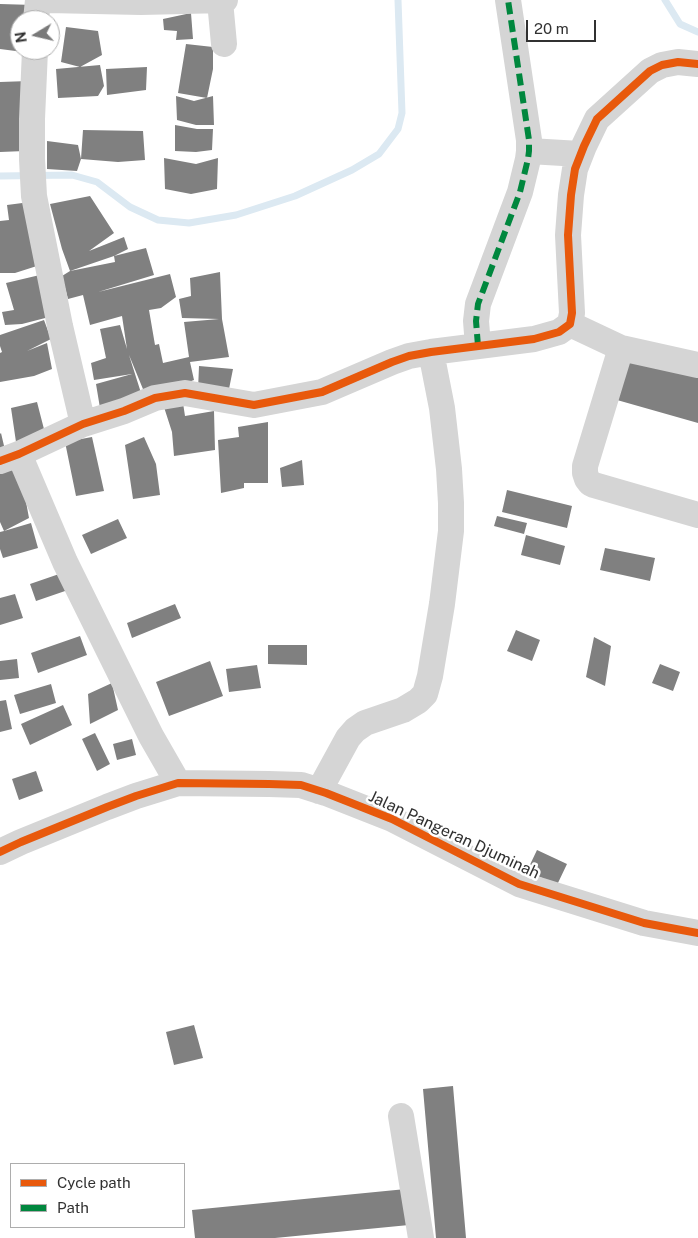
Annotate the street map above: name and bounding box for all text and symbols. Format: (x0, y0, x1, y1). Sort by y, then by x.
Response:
north arrow (10, 10, 60, 60)
scale bar (528, 10, 598, 42)
text: 20 m (534, 20, 569, 37)
text: N (12, 31, 30, 44)
street label: Jalan Pangeran Djuminah (365, 787, 543, 883)
legend (10, 1163, 185, 1228)
text: Cycle path (57, 1174, 131, 1191)
text: Path (57, 1199, 89, 1216)

